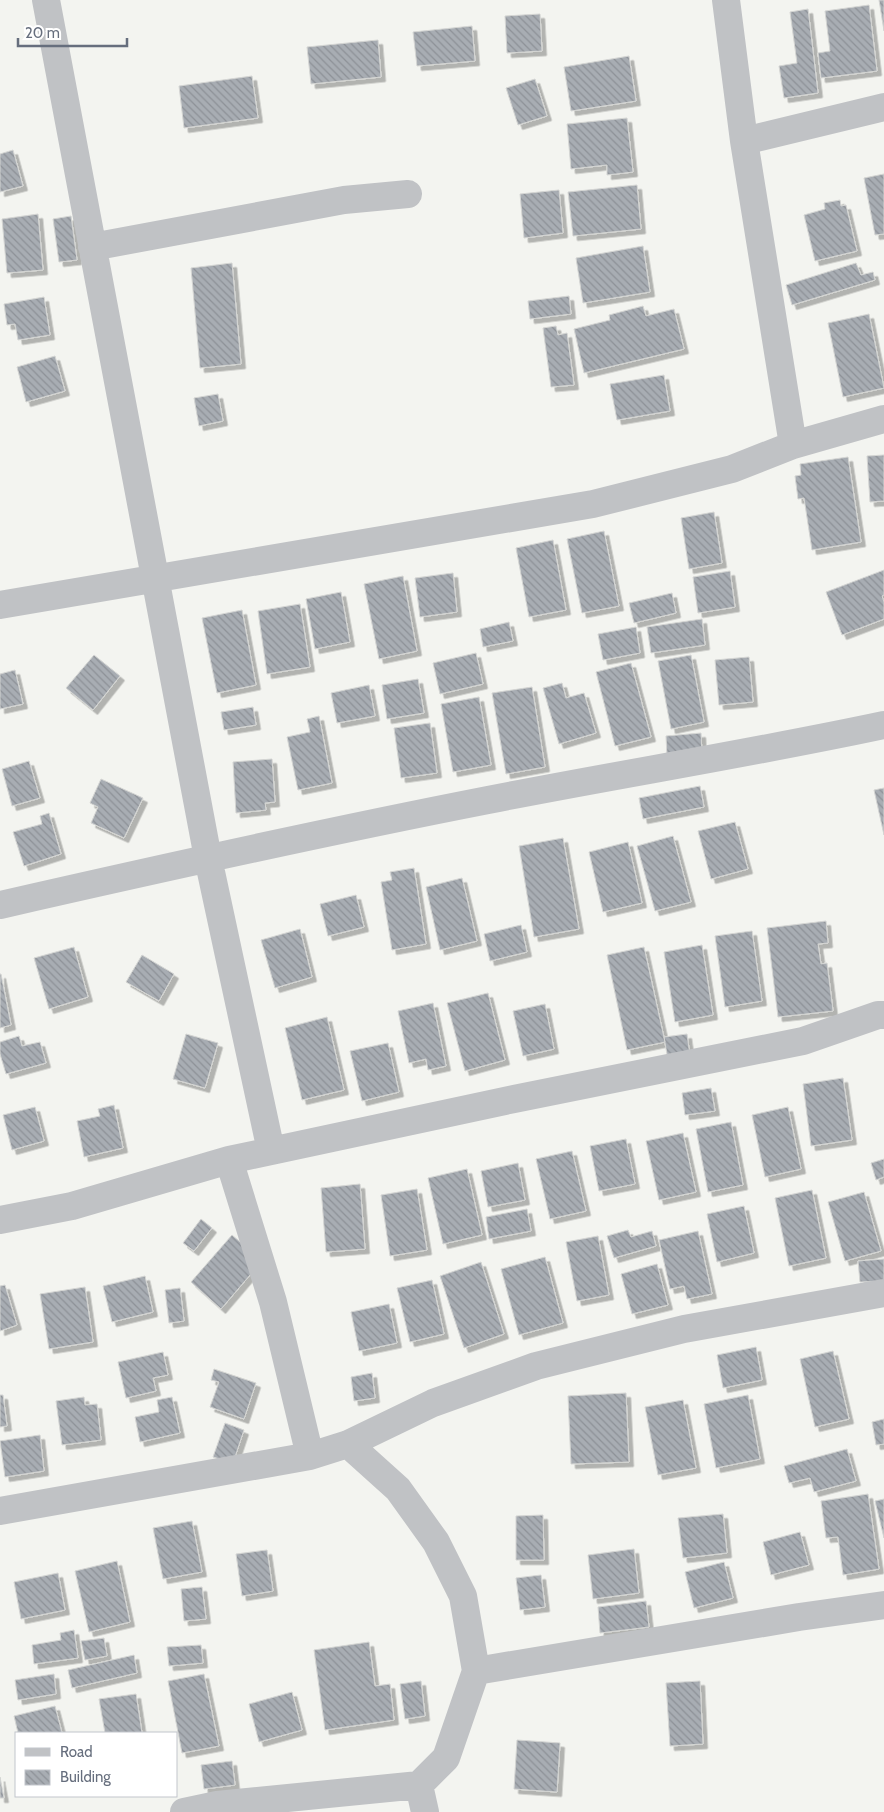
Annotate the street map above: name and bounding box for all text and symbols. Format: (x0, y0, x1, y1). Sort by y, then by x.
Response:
scale bar (18, 15, 126, 47)
text: 20 m (25, 24, 60, 42)
legend (15, 1732, 178, 1797)
text: Road (60, 1743, 93, 1761)
text: Building (60, 1768, 111, 1786)

